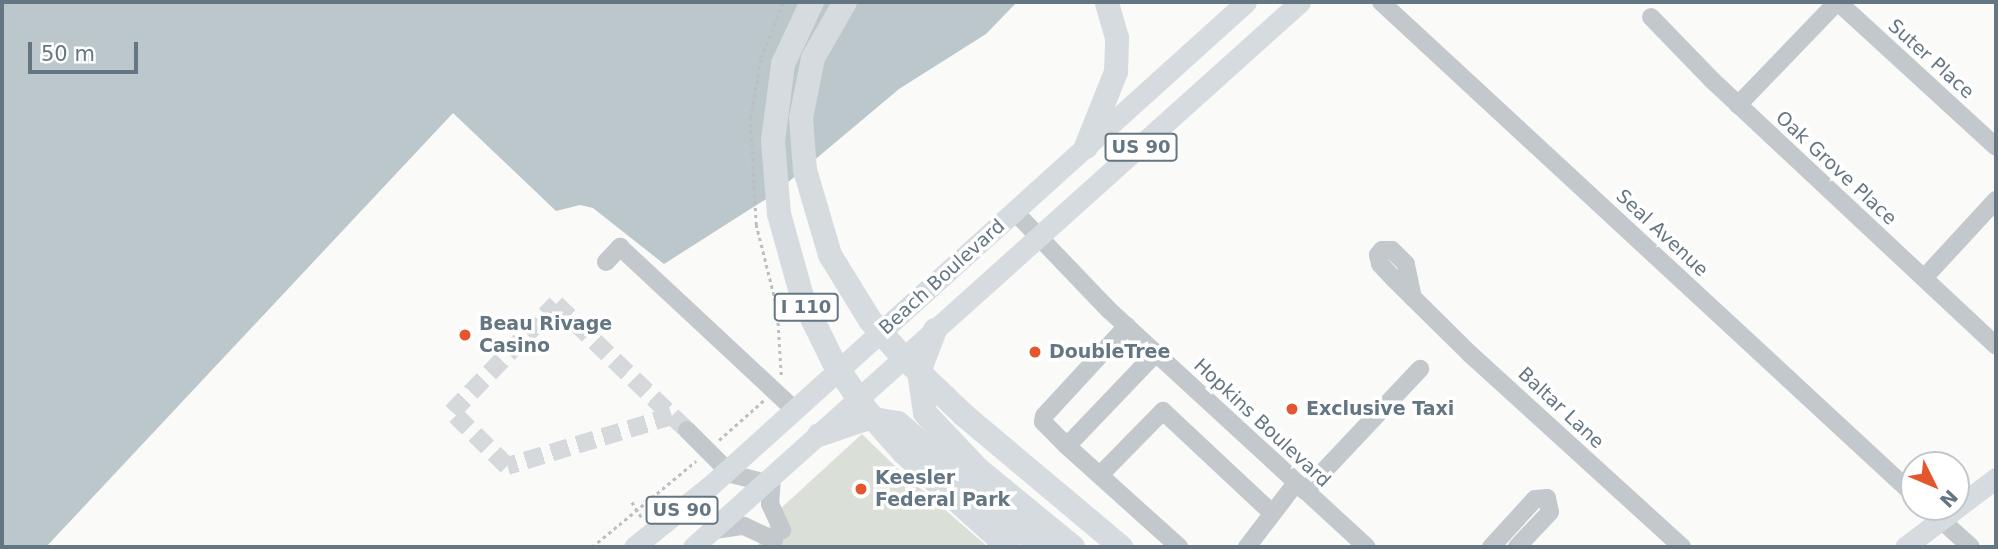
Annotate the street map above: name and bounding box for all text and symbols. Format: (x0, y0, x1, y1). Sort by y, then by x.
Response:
street label: Suter Place (1883, 15, 1979, 103)
scale bar (32, 28, 142, 72)
text: 50 m (41, 42, 95, 66)
street label: Oak Grove Place (1771, 106, 1901, 230)
road number: US 90 (1104, 132, 1178, 162)
street label: Seal Avenue (1611, 185, 1713, 281)
street label: Beach Boulevard (875, 215, 1009, 339)
road number: I 110 (773, 292, 839, 321)
place label: Beau Rivage Casino (479, 313, 612, 357)
marker: Beau Rivage Casino (457, 327, 473, 343)
place label: DoubleTree (1049, 341, 1170, 363)
marker: DoubleTree (1027, 344, 1043, 360)
street label: Hopkins Boulevard (1189, 354, 1335, 492)
street label: Baltar Lane (1513, 363, 1609, 453)
place label: Exclusive Taxi (1306, 398, 1454, 420)
marker: Exclusive Taxi (1284, 401, 1300, 417)
north arrow (1900, 451, 1970, 521)
place label: Keesler Federal Park (875, 467, 1010, 511)
marker: Keesler Federal Park (853, 481, 869, 497)
text: N (1935, 486, 1962, 512)
road number: US 90 (645, 496, 719, 524)

